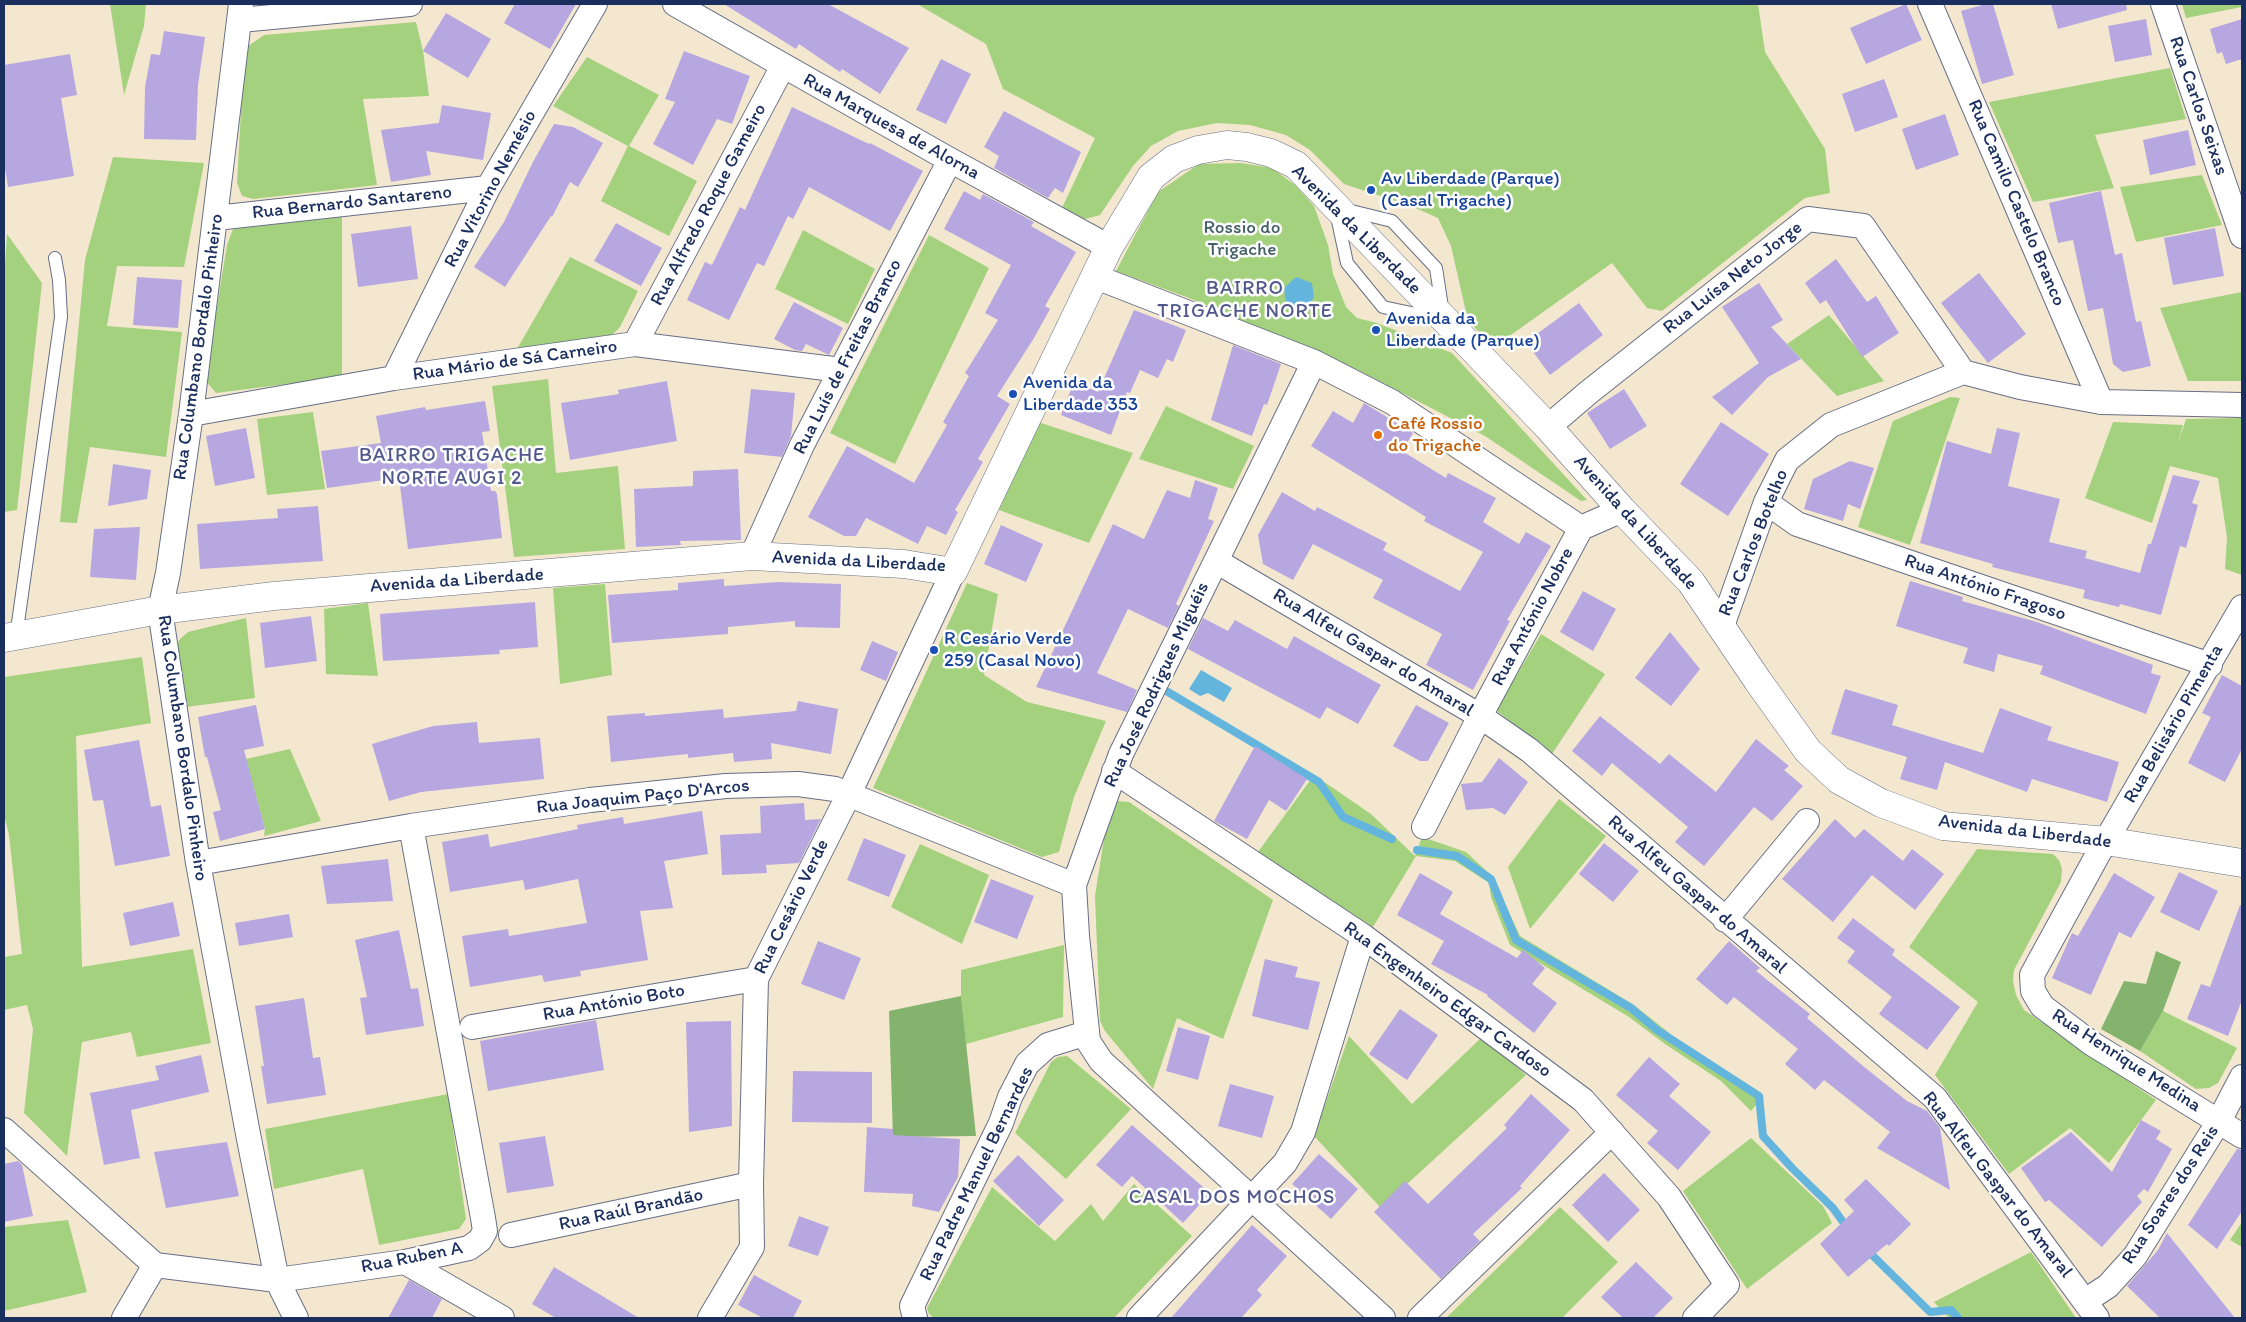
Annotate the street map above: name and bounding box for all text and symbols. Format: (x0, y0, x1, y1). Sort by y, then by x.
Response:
street label: Rua Carlos Seixas (2164, 34, 2232, 178)
street label: Rua Marquesa de Alorna (799, 69, 983, 185)
street label: Rua Camilo Castelo Branco (1962, 96, 2070, 310)
street label: Rua Alfredo Roque Gameiro (646, 100, 772, 310)
street label: Rua Vitorino Nemésio (440, 106, 542, 272)
street label: Avenida da Liberdade (1286, 160, 1426, 300)
place label: Av Liberdade (Parque) (Casal Trigache) (1381, 168, 1560, 212)
street label: Rua Bernardo Santareno (251, 181, 453, 225)
marker: Av Liberdade (Parque) (Casal Trigache) (1365, 184, 1377, 196)
street label: Rua Columbano Bordalo Pinheiro (169, 212, 229, 482)
park label: Rossio do Trigache (1203, 217, 1281, 261)
street label: Rua Luísa Neto Jorge (1659, 217, 1807, 339)
street label: Rua Luís de Freitas Branco (789, 256, 907, 458)
district label: BAIRRO TRIGACHE NORTE (1155, 277, 1335, 324)
place label: Avenida da Liberdade (Parque) (1386, 308, 1540, 352)
marker: Avenida da Liberdade (Parque) (1370, 324, 1382, 336)
street label: Rua Mário de Sá Carneiro (411, 335, 619, 387)
place label: Avenida da Liberdade 353 (1023, 372, 1138, 416)
marker: Avenida da Liberdade 353 (1007, 388, 1019, 400)
place label: Café Rossio do Trigache (1388, 413, 1483, 457)
marker: Café Rossio do Trigache (1372, 429, 1384, 441)
district label: BAIRRO TRIGACHE NORTE AUGI 2 (358, 444, 546, 491)
street label: Avenida da Liberdade (1568, 451, 1702, 595)
street label: Rua Carlos Botelho (1714, 466, 1794, 620)
street label: Rua António Nobre (1487, 544, 1579, 690)
street label: Avenida da Liberdade (771, 546, 947, 578)
street label: Rua António Fragoso (1901, 550, 2069, 626)
street label: Avenida da Liberdade (369, 564, 545, 598)
street label: Rua José Rodrigues Miguéis (1099, 579, 1215, 791)
street label: Rua Alfeu Gaspar do Amaral (1268, 584, 1478, 722)
street label: Rua Columbano Bordalo Pinheiro (152, 613, 212, 883)
place label: R Cesário Verde 259 (Casal Novo) (944, 628, 1081, 672)
street label: Rua Belisário Pimenta (2119, 640, 2229, 808)
marker: R Cesário Verde 259 (Casal Novo) (928, 644, 940, 656)
street label: Rua Joaquim Paço D'Arcos (535, 774, 751, 820)
street label: Avenida da Liberdade (1937, 810, 2113, 854)
street label: Rua Alfeu Gaspar do Amaral (1603, 811, 1791, 979)
street label: Rua Cesário Verde (749, 836, 835, 978)
street label: Rua Engenheiro Edgar Cardoso (1339, 917, 1555, 1083)
street label: Rua António Boto (541, 979, 687, 1027)
street label: Rua Henrique Medina (2047, 1004, 2205, 1118)
street label: Rua Padre Manuel Bernardes (915, 1063, 1039, 1285)
street label: Rua Alfeu Gaspar do Amaral (1917, 1087, 2077, 1283)
street label: Rua Soares dos Reis (2117, 1121, 2225, 1269)
street label: Rua Raúl Brandão (557, 1184, 705, 1236)
district label: CASAL DOS MOCHOS (1127, 1186, 1337, 1210)
street label: Rua Ruben A (359, 1237, 465, 1279)

